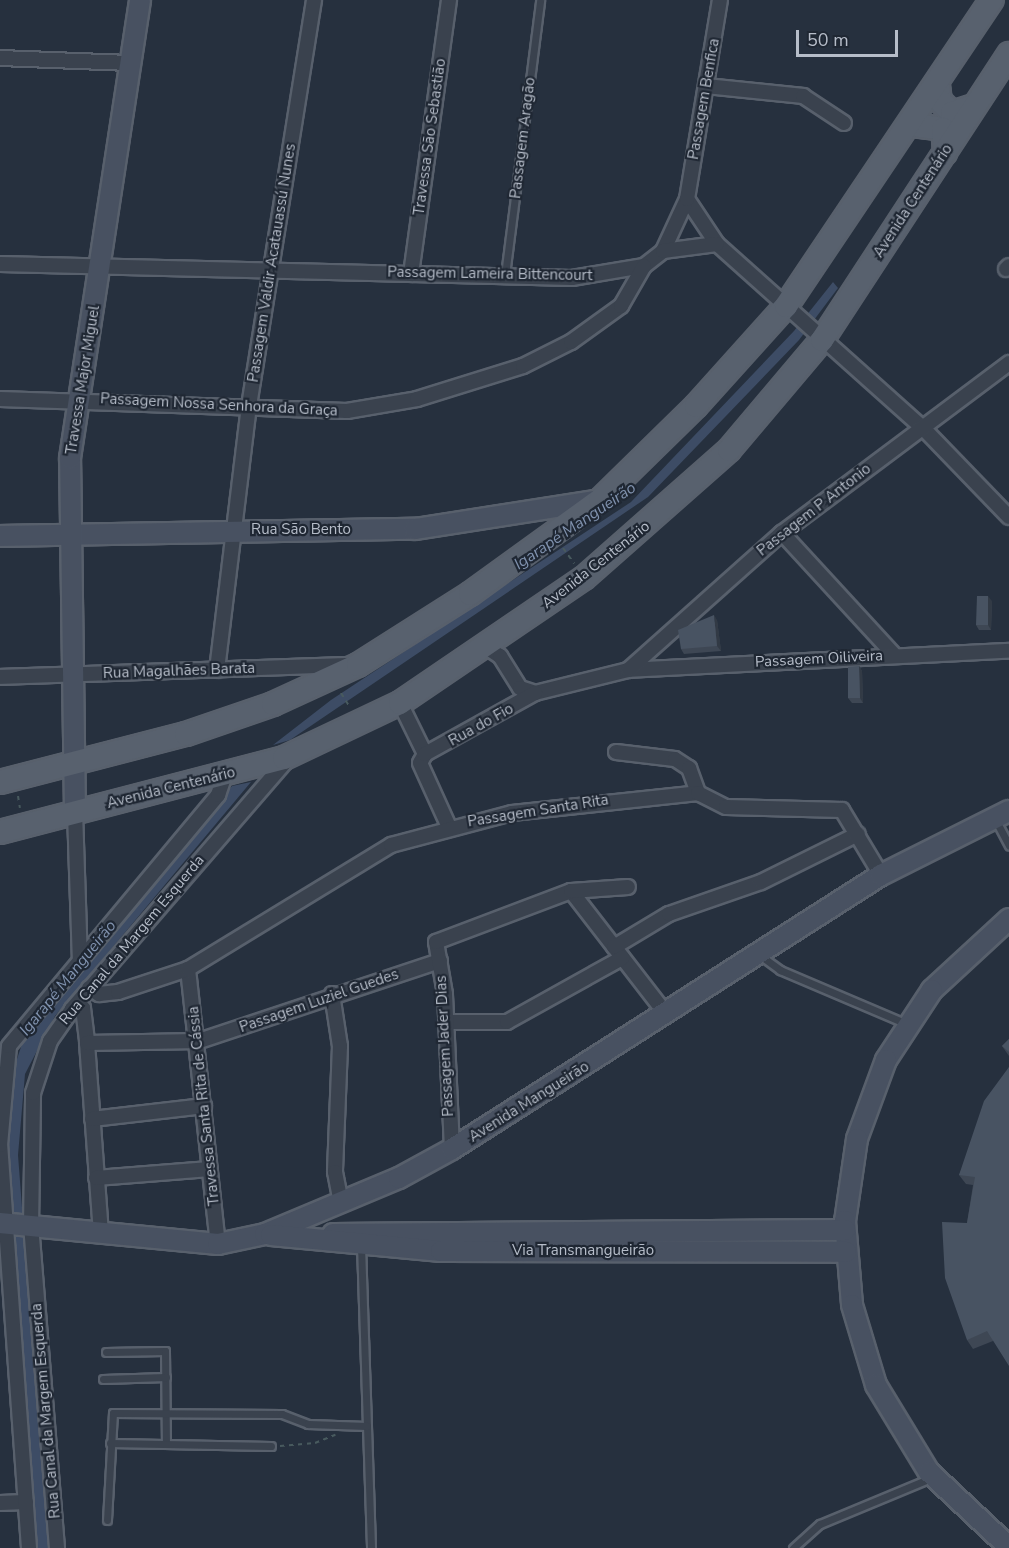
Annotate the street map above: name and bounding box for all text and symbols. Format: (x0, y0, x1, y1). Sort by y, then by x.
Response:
scale bar (799, 18, 901, 56)
text: 50 m (807, 28, 849, 52)
street label: Passagem Benfica (684, 37, 724, 161)
street label: Travessa São Sebastião (410, 57, 450, 217)
street label: Passagem Aragão (507, 76, 539, 200)
street label: Avenida Centenário (870, 141, 956, 261)
street label: Passagem Valdir Acatauassú Nunes (244, 142, 300, 384)
street label: Passagem Lameira Bittencourt (387, 263, 593, 285)
street label: Travessa Major Miguel (62, 304, 104, 456)
street label: Passagem Nossa Senhora da Graça (100, 390, 338, 420)
street label: Passagem P Antonio (753, 460, 875, 560)
water label: Igarapé Mangueirão (510, 478, 640, 574)
street label: Avenida Centenário (539, 517, 653, 613)
street label: Rua São Bento (251, 521, 351, 539)
street label: Passagem Oiliveira (755, 647, 883, 671)
street label: Rua Magalhães Barata (103, 659, 255, 683)
street label: Rua do Fio (445, 700, 517, 750)
street label: Avenida Centenário (105, 763, 237, 813)
street label: Passagem Santa Rita (466, 791, 610, 831)
street label: Rua Canal da Margem Esquerda (56, 852, 208, 1028)
water label: Igarapé Mangueirão (16, 916, 120, 1040)
street label: Passagem Luziel Guedes (237, 965, 401, 1037)
street label: Passagem Jader Dias (432, 975, 458, 1117)
street label: Travessa Santa Rita de Cássia (185, 1005, 223, 1207)
street label: Avenida Mangueirão (466, 1058, 592, 1146)
street label: Via Transmangueirão (512, 1242, 654, 1260)
street label: Rua Canal da Margem Esquerda (28, 1303, 64, 1519)

